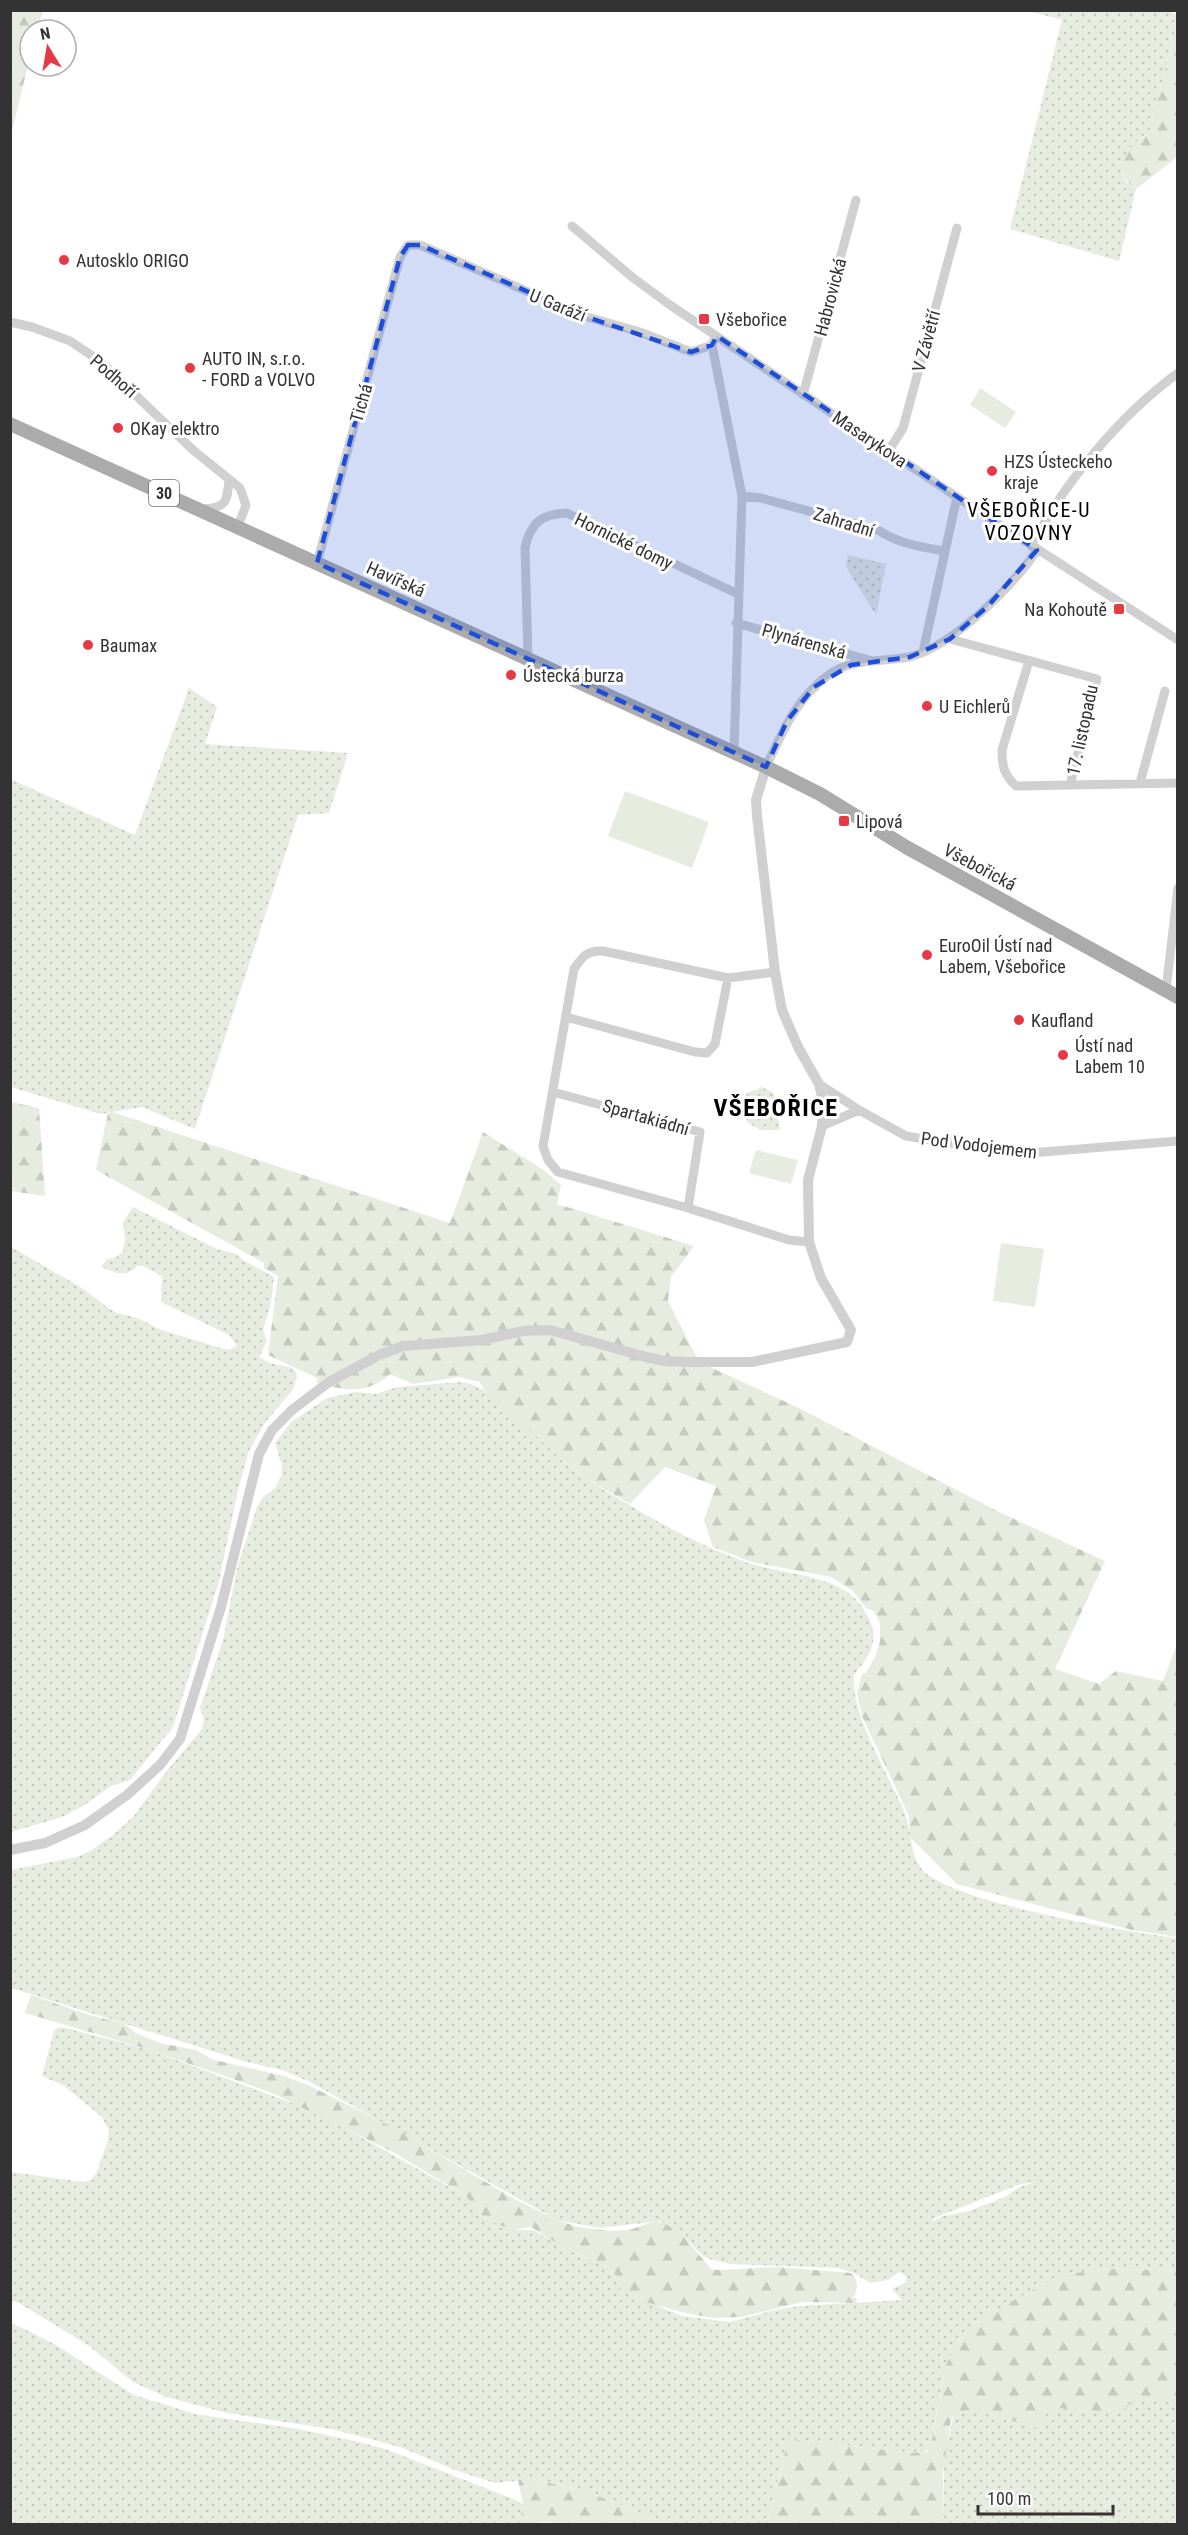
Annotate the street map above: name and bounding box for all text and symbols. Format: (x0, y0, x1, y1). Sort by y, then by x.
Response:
north arrow (18, 18, 78, 78)
text: N (39, 24, 52, 44)
place label: Autosklo ORIGO (76, 250, 189, 271)
marker: Autosklo ORIGO (57, 253, 71, 267)
street label: Habrovická (810, 256, 850, 338)
street label: U Garáží (527, 284, 590, 326)
street label: V Závětří (908, 307, 945, 374)
place label: Všebořice (716, 309, 787, 330)
marker: Všebořice (697, 312, 711, 326)
place label: AUTO IN, s.r.o. - FORD a VOLVO (202, 348, 315, 390)
street label: Podhoří (86, 350, 142, 403)
marker: AUTO IN, s.r.o. - FORD a VOLVO (183, 361, 197, 375)
street label: Tichá (346, 381, 376, 425)
street label: Masarykova (829, 406, 911, 472)
place label: OKay elektro (130, 418, 220, 439)
marker: OKay elektro (111, 421, 125, 435)
place label: HZS Ústeckeho kraje (1004, 451, 1113, 493)
marker: HZS Ústeckeho kraje (985, 464, 999, 478)
road number: 30 (149, 480, 179, 506)
district label: VŠEBOŘICE-U VOZOVNY (967, 498, 1091, 545)
street label: Zahradní (811, 503, 878, 541)
street label: Hornické domy (572, 508, 677, 574)
street label: Havířská (363, 557, 429, 601)
place label: Na Kohoutě (1024, 599, 1107, 620)
marker: Na Kohoutě (1112, 602, 1126, 616)
street label: Plynárenská (760, 619, 848, 663)
place label: Baumax (100, 635, 157, 656)
marker: Baumax (81, 638, 95, 652)
place label: Ústecká burza (523, 665, 624, 686)
marker: Ústecká burza (504, 668, 518, 682)
street label: 17. listopadu (1062, 683, 1102, 777)
place label: U Eichlerů (939, 696, 1010, 717)
marker: U Eichlerů (920, 699, 934, 713)
place label: Lipová (856, 811, 903, 832)
marker: Lipová (837, 814, 851, 828)
street label: Všebořická (940, 839, 1020, 895)
place label: EuroOil Ústí nad Labem, Všebořice (939, 935, 1066, 977)
marker: EuroOil Ústí nad Labem, Všebořice (920, 948, 934, 962)
place label: Kaufland (1031, 1010, 1094, 1031)
marker: Kaufland (1012, 1013, 1026, 1027)
place label: Ústí nad Labem 10 (1075, 1035, 1145, 1077)
marker: Ústí nad Labem 10 (1056, 1048, 1070, 1062)
district label: VŠEBOŘICE (713, 1094, 839, 1122)
street label: Spartakiádní (600, 1095, 693, 1140)
street label: Pod Vodojemem (920, 1127, 1038, 1163)
scale bar (978, 2478, 1113, 2516)
text: 100 m (987, 2488, 1031, 2509)

